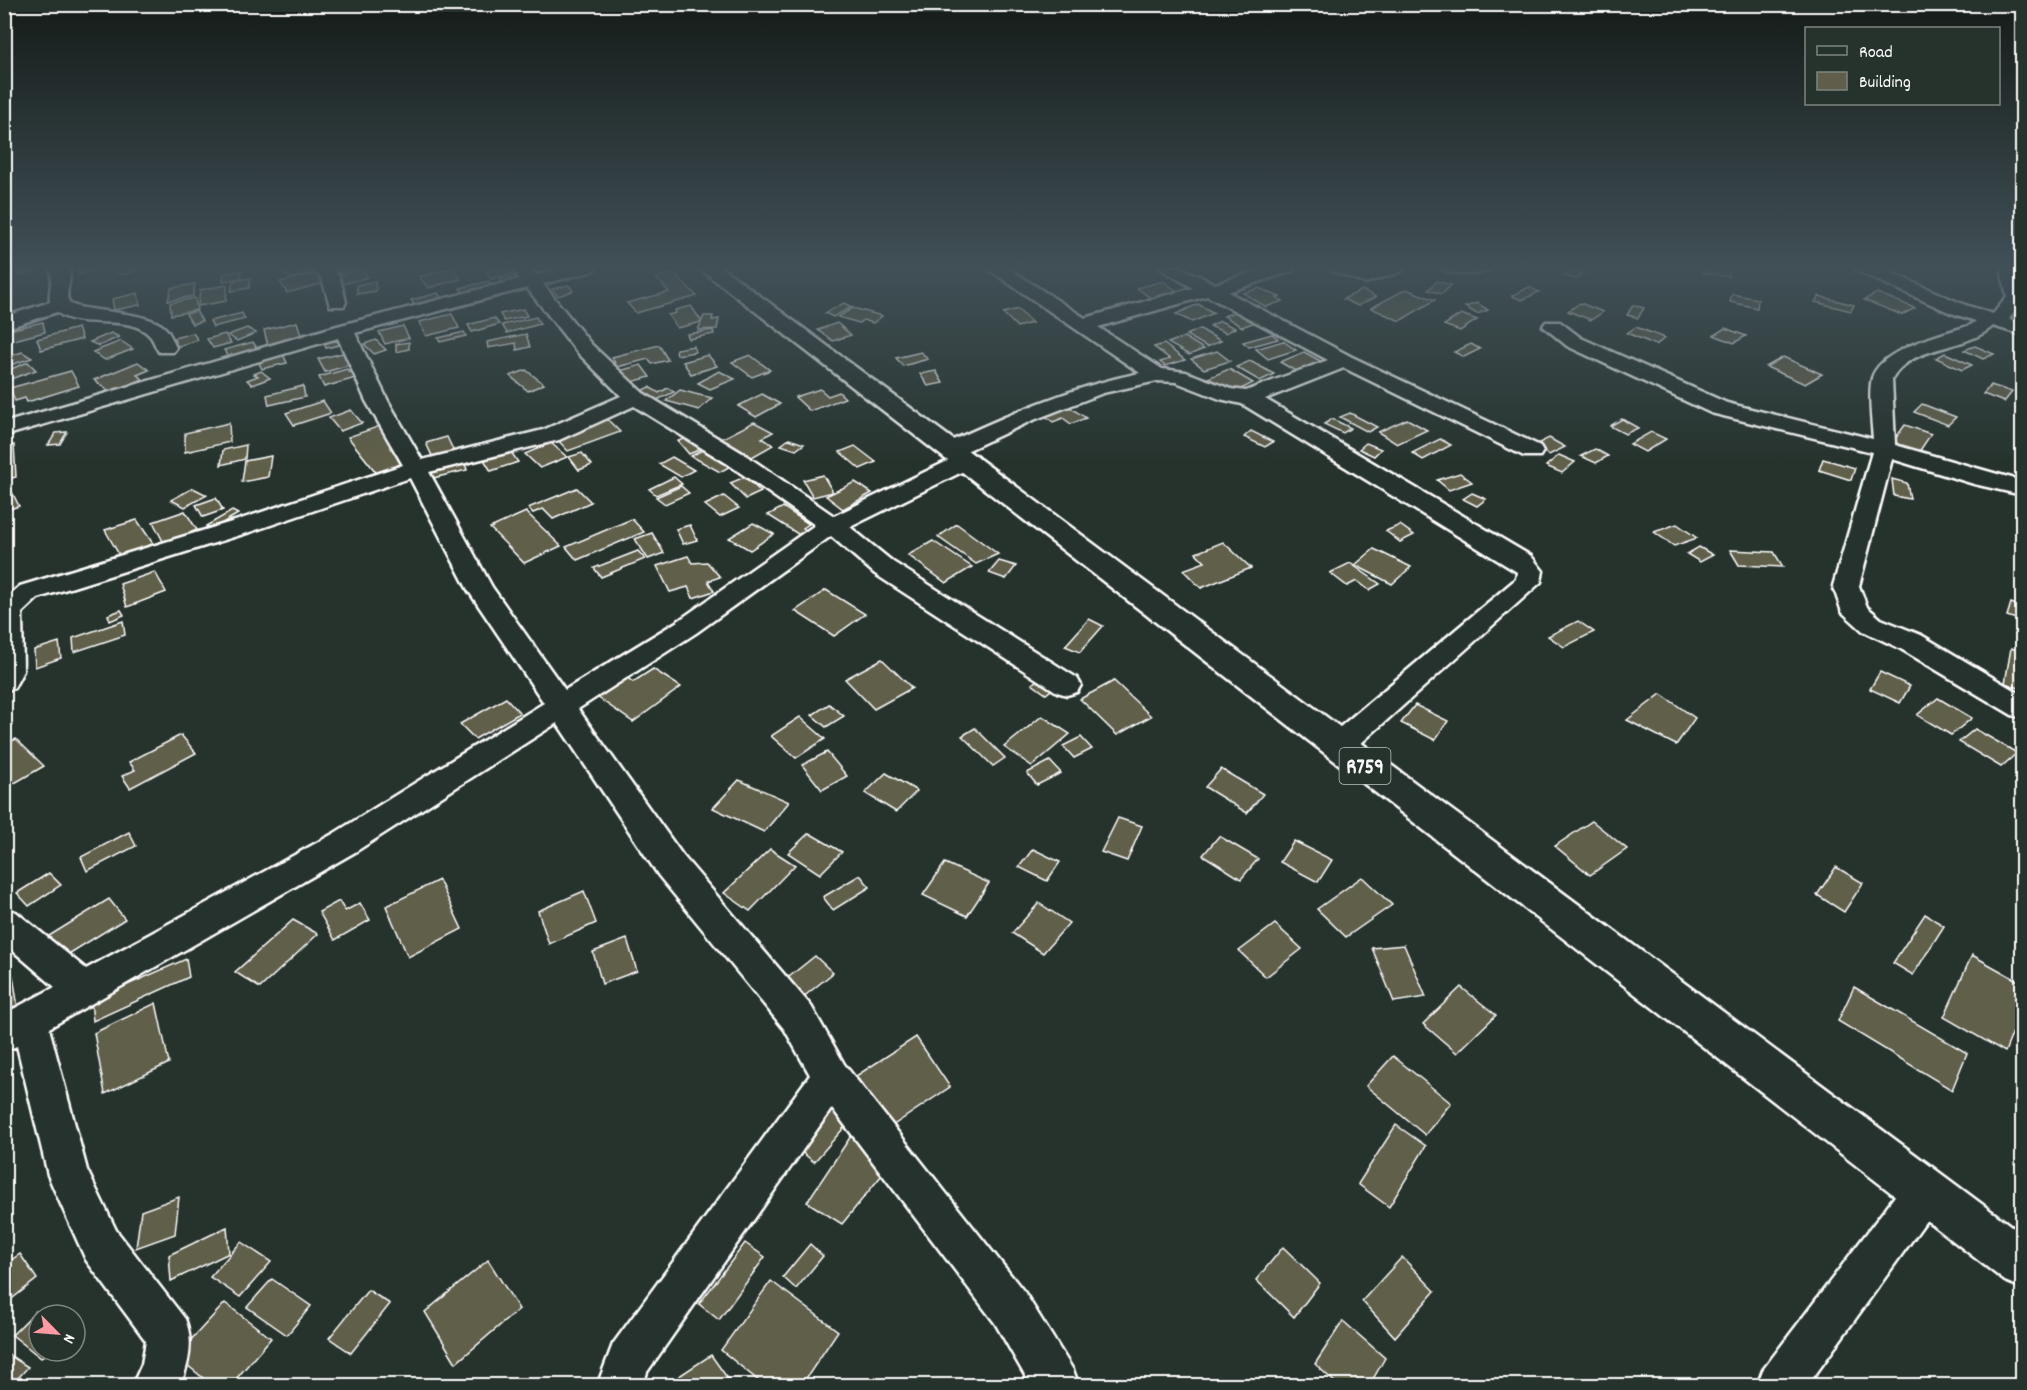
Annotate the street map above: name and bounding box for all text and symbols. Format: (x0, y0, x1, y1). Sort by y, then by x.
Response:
legend (1805, 27, 2000, 105)
text: Road (1859, 41, 1893, 66)
text: Building (1859, 71, 1911, 96)
road number: R759 (1340, 748, 1390, 784)
north arrow (27, 1303, 87, 1363)
text: N (56, 1330, 80, 1347)

